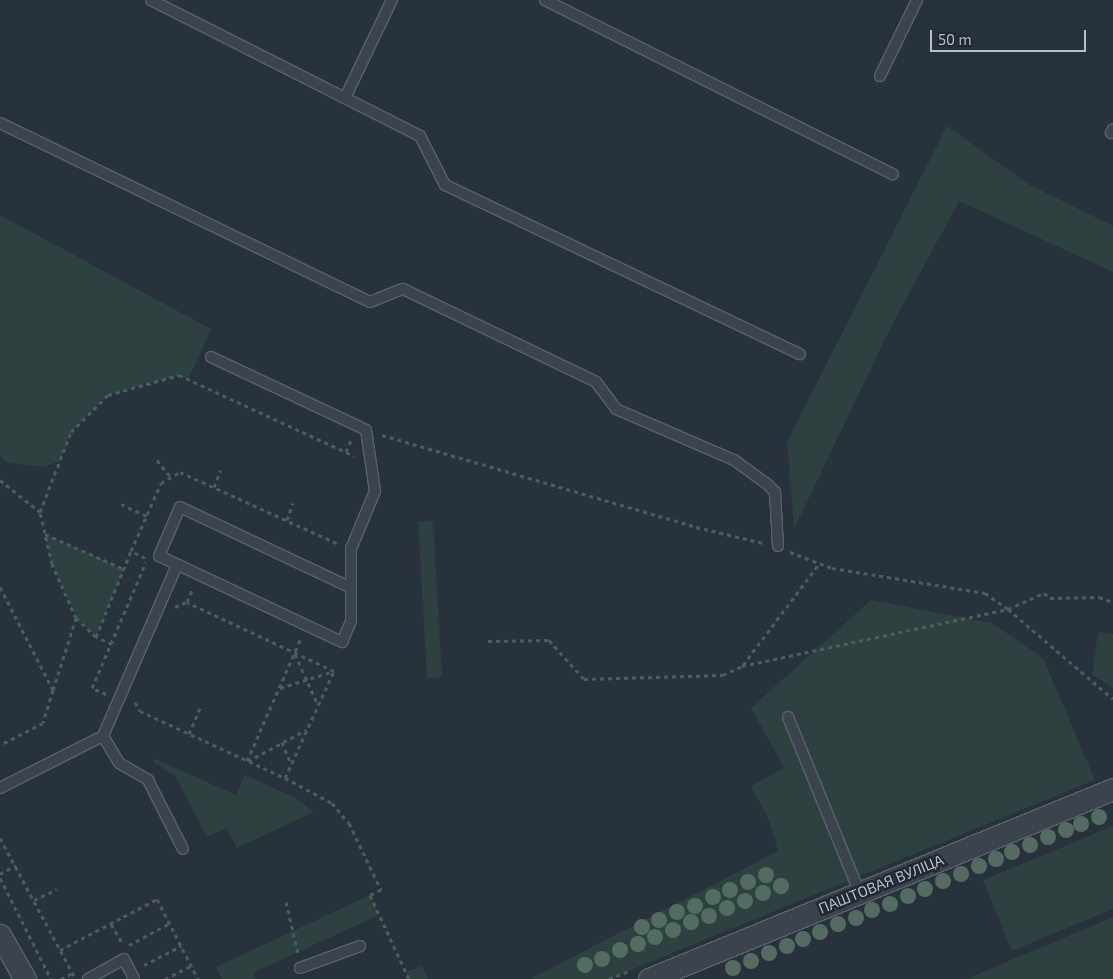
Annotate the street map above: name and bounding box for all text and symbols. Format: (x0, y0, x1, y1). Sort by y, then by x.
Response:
scale bar (933, 20, 1089, 52)
text: 50 m (938, 30, 972, 48)
street label: ПАШТОВАЯ ВУЛІЦА (816, 851, 946, 917)

